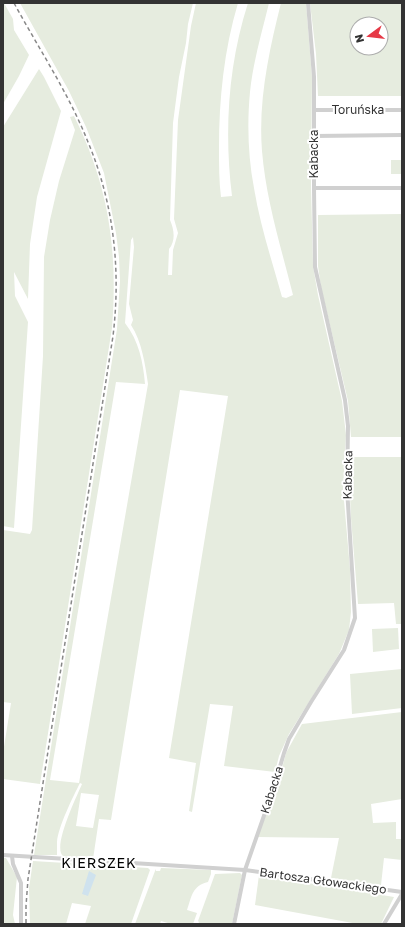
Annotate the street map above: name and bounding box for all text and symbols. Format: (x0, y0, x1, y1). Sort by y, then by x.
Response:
north arrow (349, 16, 389, 56)
text: N (351, 33, 366, 44)
street label: Toruńska (332, 102, 384, 117)
street label: Kabacka (306, 129, 321, 179)
street label: Kabacka (340, 450, 355, 500)
street label: Kabacka (257, 764, 286, 816)
district label: KIERSZEK (61, 854, 137, 871)
street label: Bartosza Głowackiego (259, 864, 387, 897)

